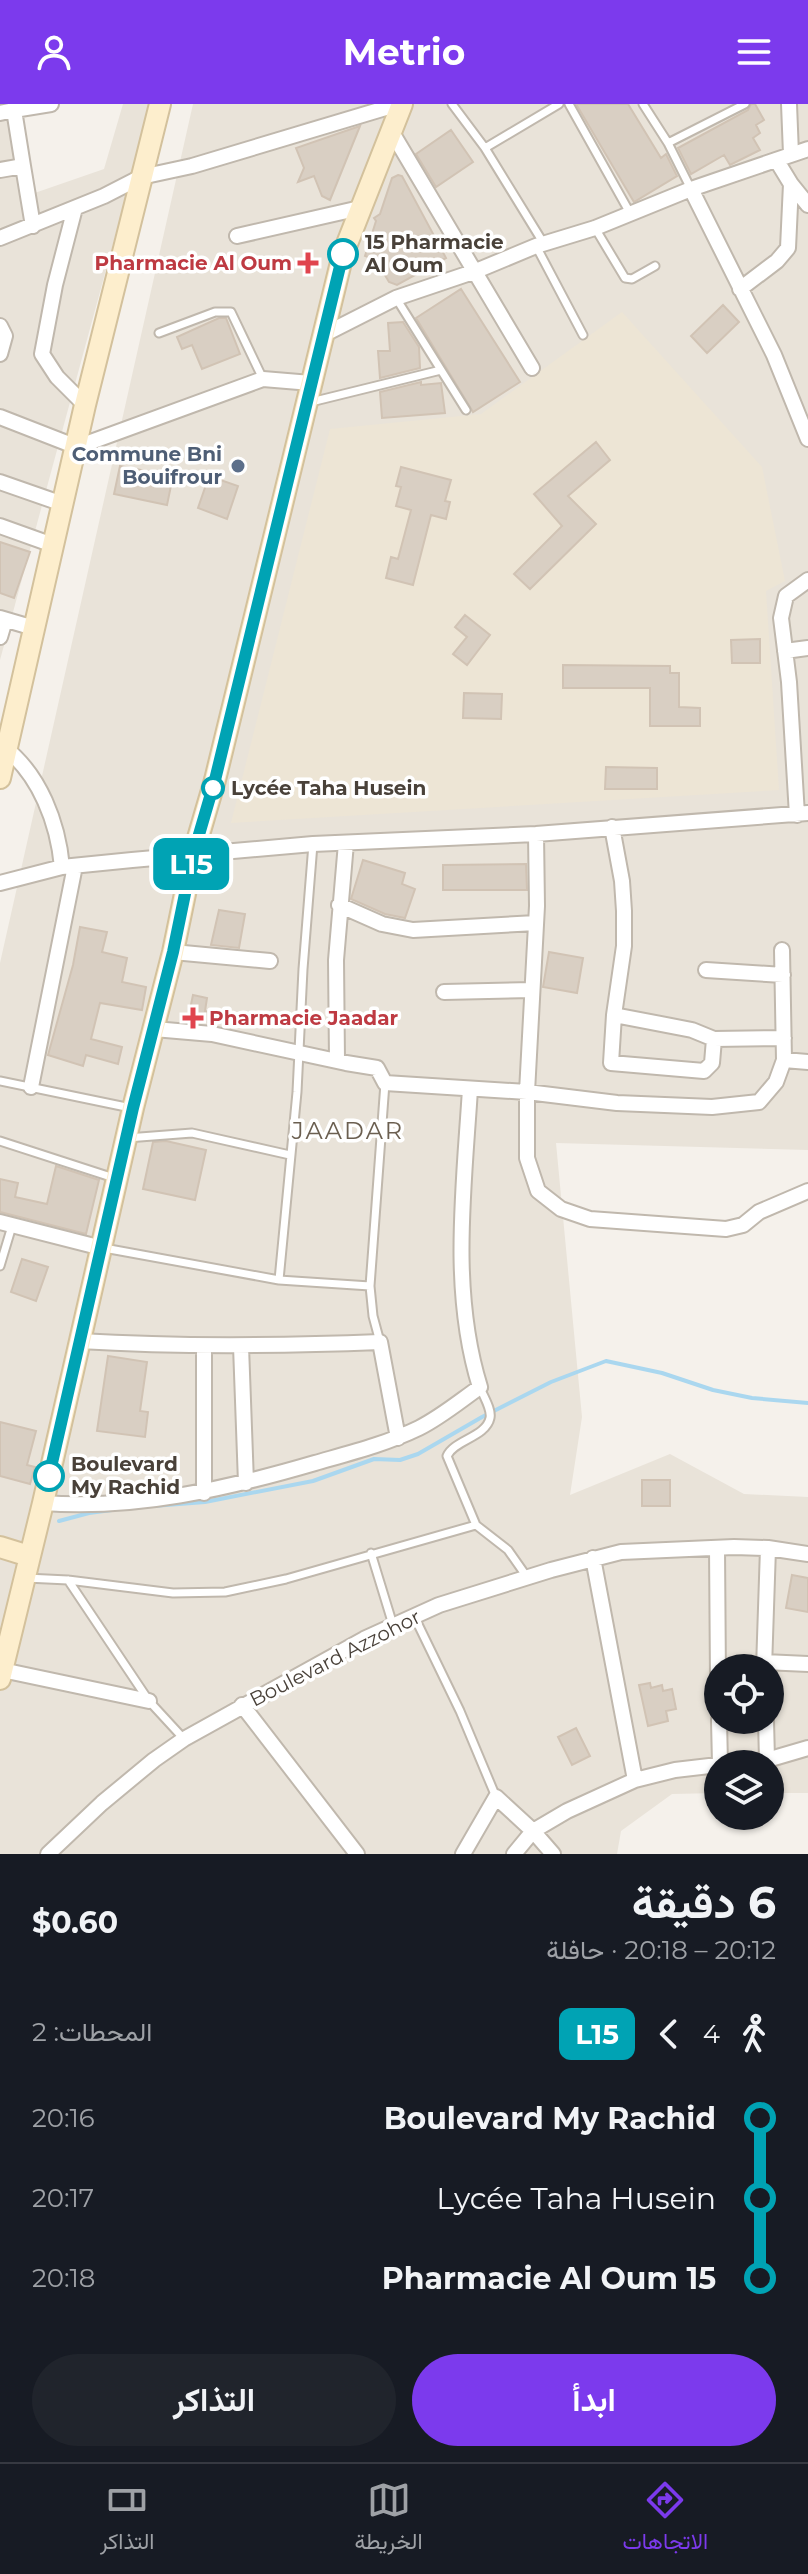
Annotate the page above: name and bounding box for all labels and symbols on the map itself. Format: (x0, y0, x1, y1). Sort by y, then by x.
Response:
place label: 15 Pharmacie Al Oum (364, 230, 504, 277)
marker: 15 Pharmacie Al Oum (328, 239, 358, 269)
place label: Pharmacie Al Oum (95, 251, 292, 275)
marker: Pharmacie Al Oum (299, 254, 317, 272)
place label: Commune Bni Bouifrour (72, 442, 222, 489)
marker: Commune Bni Bouifrour (229, 457, 247, 475)
place label: Lycée Taha Husein (231, 776, 426, 800)
marker: Lycée Taha Husein (202, 777, 224, 799)
line badge: L15 (145, 838, 237, 890)
place label: Pharmacie Jaadar (209, 1006, 399, 1030)
marker: Pharmacie Jaadar (184, 1009, 202, 1027)
district label: JAADAR (291, 1116, 404, 1145)
place label: Boulevard My Rachid (71, 1452, 180, 1499)
marker: Boulevard My Rachid (34, 1461, 64, 1491)
street label: Boulevard Azzohor (246, 1605, 424, 1711)

